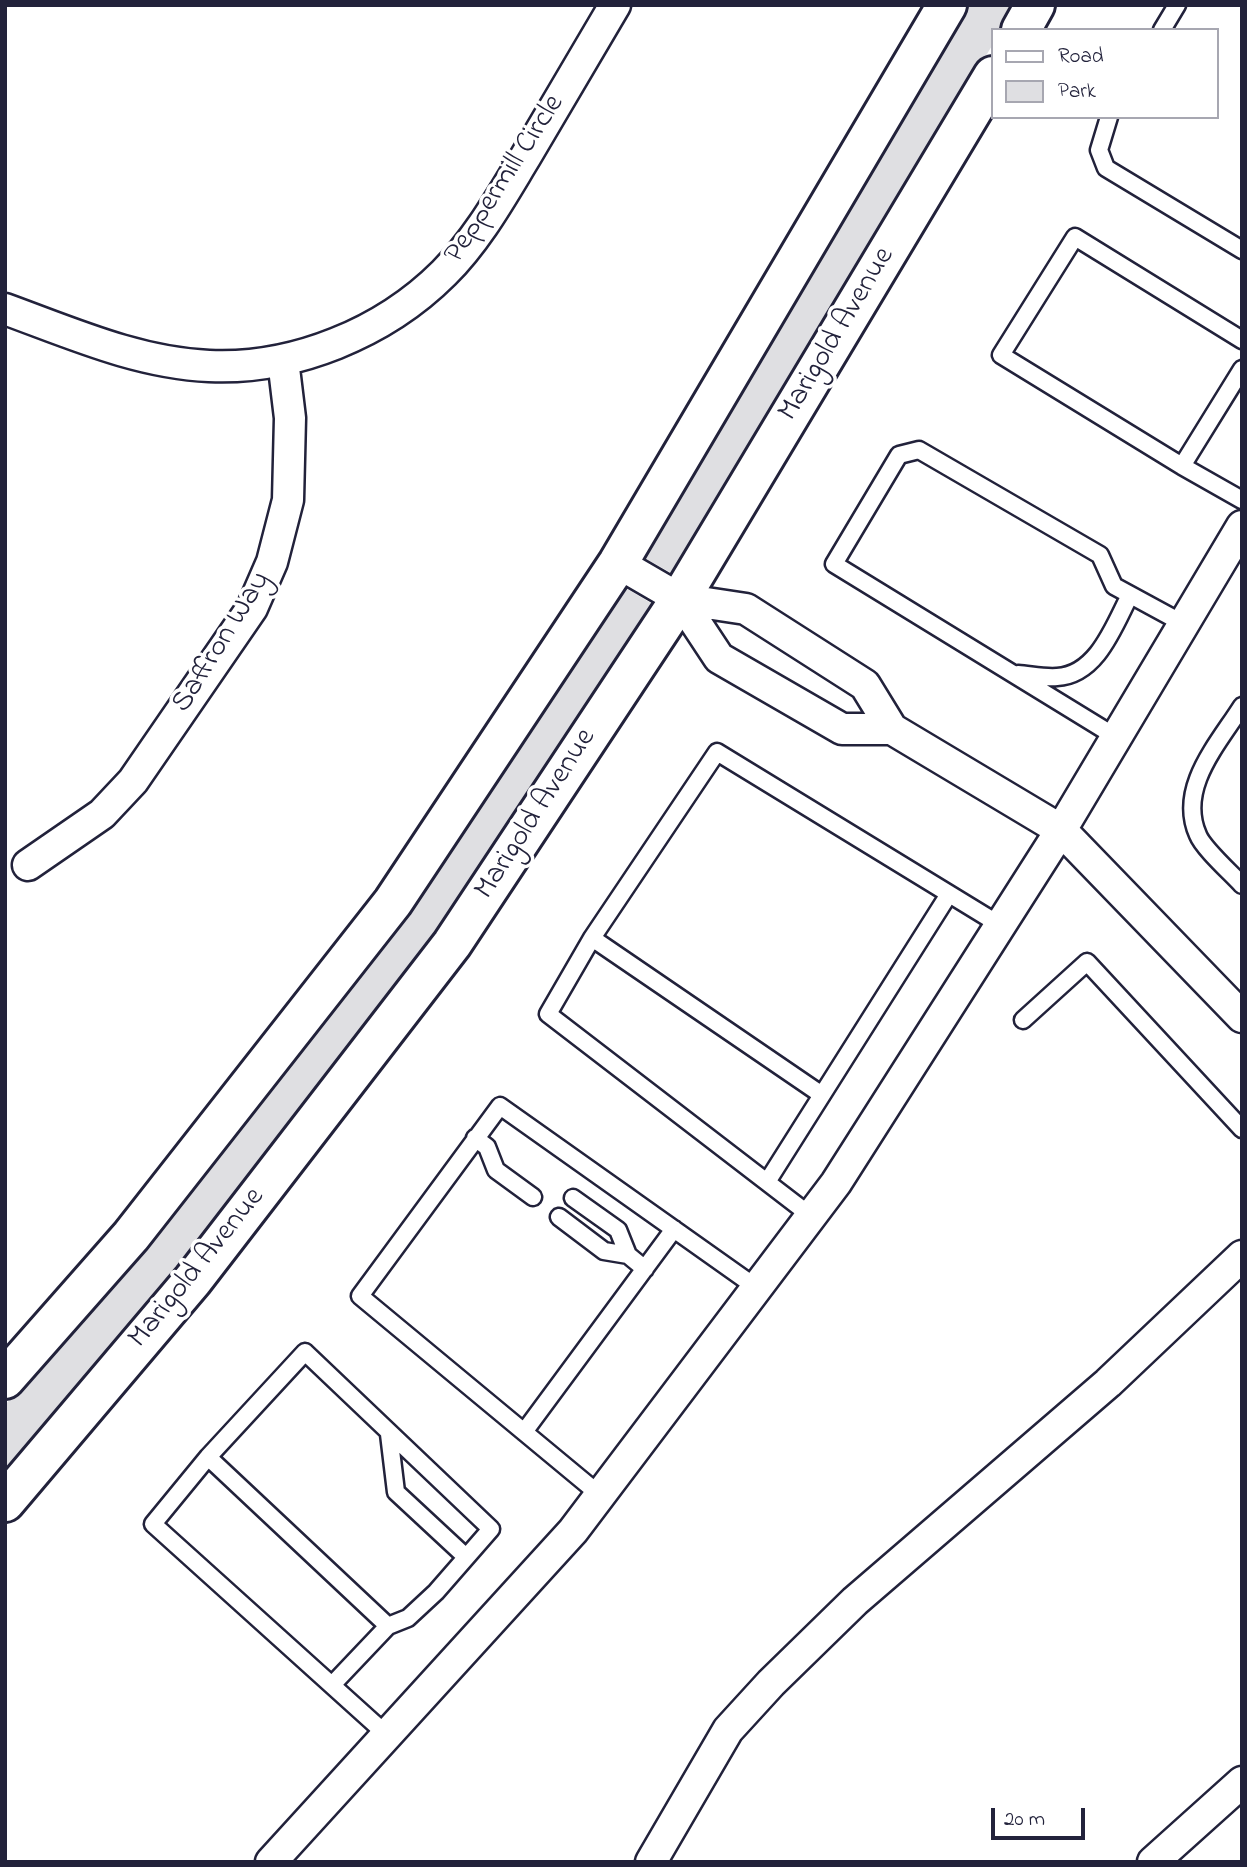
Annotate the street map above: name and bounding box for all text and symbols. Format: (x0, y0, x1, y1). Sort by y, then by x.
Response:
legend (992, 28, 1219, 119)
text: Road (1058, 42, 1104, 72)
text: Park (1058, 77, 1096, 107)
street label: Peppermill Circle (438, 89, 574, 271)
street label: Marigold Avenue (772, 242, 904, 428)
street label: Saffron Way (165, 566, 281, 720)
street label: Marigold Avenue (468, 723, 606, 907)
street label: Marigold Avenue (122, 1181, 274, 1357)
scale bar (995, 1794, 1090, 1838)
text: 20 m (1004, 1805, 1045, 1835)

